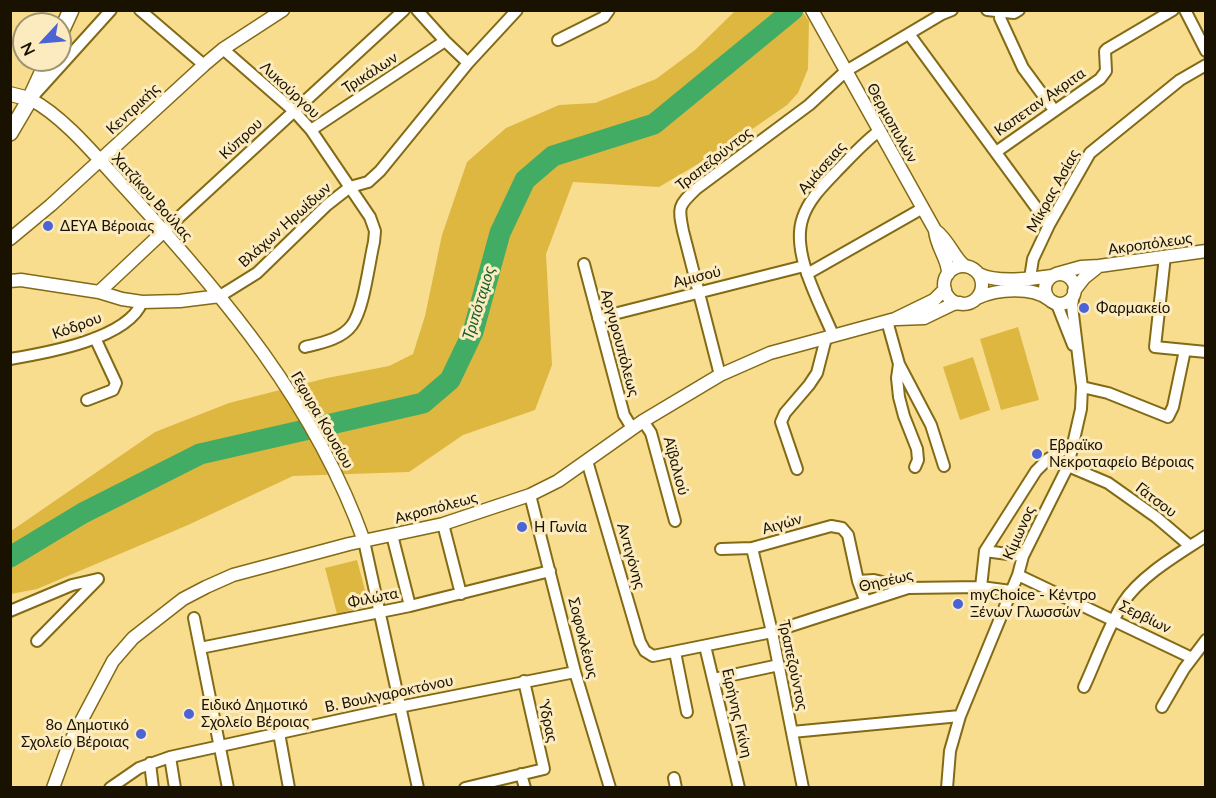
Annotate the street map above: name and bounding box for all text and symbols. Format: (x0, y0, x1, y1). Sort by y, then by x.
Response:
north arrow (12, 12, 72, 72)
text: N (16, 40, 38, 59)
street label: Τρικάλων (339, 48, 401, 98)
street label: Λυκούργου (256, 58, 324, 122)
street label: Καπεταν Ακριτα (991, 64, 1089, 140)
street label: Κεντρικής (103, 80, 163, 138)
street label: Θερμοπυλών (863, 80, 921, 166)
street label: Κύπρου (216, 115, 266, 163)
street label: Τραπεζούντος (672, 124, 756, 194)
street label: Αμάσειας (794, 138, 850, 198)
street label: Μίκρας Ασίας (1023, 146, 1083, 236)
street label: Χατζίκου Βούλας (108, 149, 196, 245)
street label: Βλάχων Ηρωίδων (235, 179, 335, 271)
place label: ΔΕΥΑ Βέροιας (60, 217, 154, 235)
marker: ΔΕΥΑ Βέροιας (41, 219, 55, 233)
street label: Ακροπόλεως (1107, 229, 1193, 259)
street label: Αμισού (671, 262, 723, 292)
water label: Τριπόταμος (459, 264, 499, 342)
street label: Αργυρουπόλεως (597, 287, 643, 399)
place label: Φαρμακείο (1096, 299, 1170, 317)
marker: Φαρμακείο (1077, 301, 1091, 315)
street label: Κόδρου (50, 309, 104, 343)
street label: Γέφυρα Κουσίου (287, 368, 357, 472)
street label: Αϊβαλιού (660, 435, 692, 497)
place label: Εβραϊκο Νεκροταφείο Βέροιας (1049, 436, 1194, 471)
marker: Εβραϊκο Νεκροταφείο Βέροιας (1030, 447, 1044, 461)
street label: Γάτσου (1132, 479, 1180, 521)
street label: Ακροπόλεως (393, 488, 479, 528)
street label: Κίμωνος (999, 503, 1039, 563)
street label: Αιγών (760, 510, 804, 538)
place label: Η Γωνία (534, 518, 587, 536)
marker: Η Γωνία (515, 520, 529, 534)
street label: Αντιγόνης (613, 521, 649, 591)
street label: Θησέως (857, 566, 915, 596)
street label: Φιλώτα (346, 584, 400, 612)
place label: myChoice - Κέντρο Ξένων Γλωσσών (970, 586, 1096, 621)
street label: Σοφοκλέους (564, 596, 602, 680)
marker: myChoice - Κέντρο Ξένων Γλωσσών (951, 597, 965, 611)
street label: Σερβίων (1116, 597, 1174, 637)
street label: Τραπεζούντος (775, 618, 811, 712)
street label: Ειρήνης Γκίνη (718, 667, 756, 759)
street label: Β. Βουλγαροκτόνου (323, 672, 455, 716)
place label: Ειδικό Δημοτικό Σχολείο Βέροιας (201, 696, 309, 731)
street label: Ύδρας (535, 700, 561, 744)
marker: Ειδικό Δημοτικό Σχολείο Βέροιας (182, 707, 196, 721)
place label: 8ο Δημοτικό Σχολείο Βέροιας (21, 716, 129, 751)
marker: 8ο Δημοτικό Σχολείο Βέροιας (134, 727, 148, 741)

